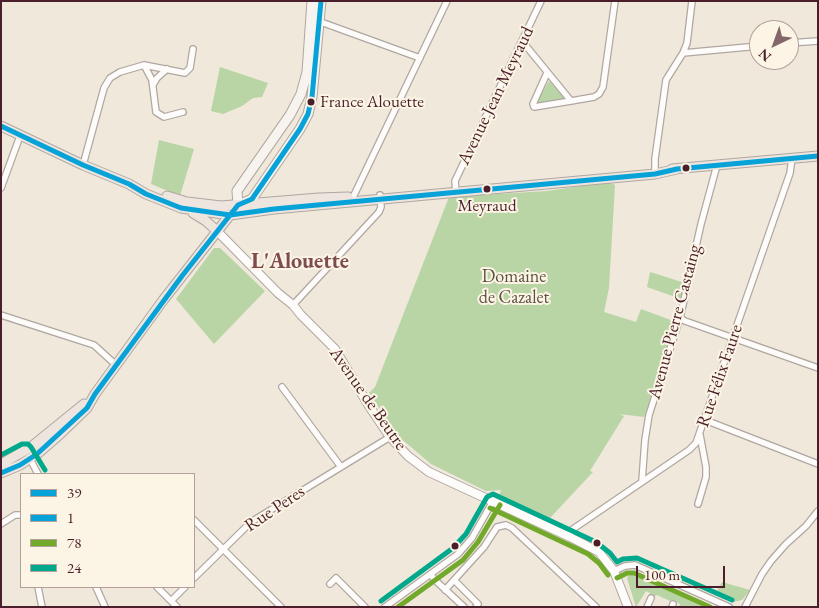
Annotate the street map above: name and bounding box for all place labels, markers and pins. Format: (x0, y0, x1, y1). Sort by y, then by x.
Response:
place label: France Alouette (320, 92, 424, 112)
marker: France Alouette (306, 97, 316, 107)
unlabelled marker (681, 163, 691, 173)
marker: Meyraud (482, 184, 492, 194)
place label: Meyraud (457, 196, 517, 216)
unlabelled marker (592, 538, 602, 548)
unlabelled marker (450, 541, 460, 551)

